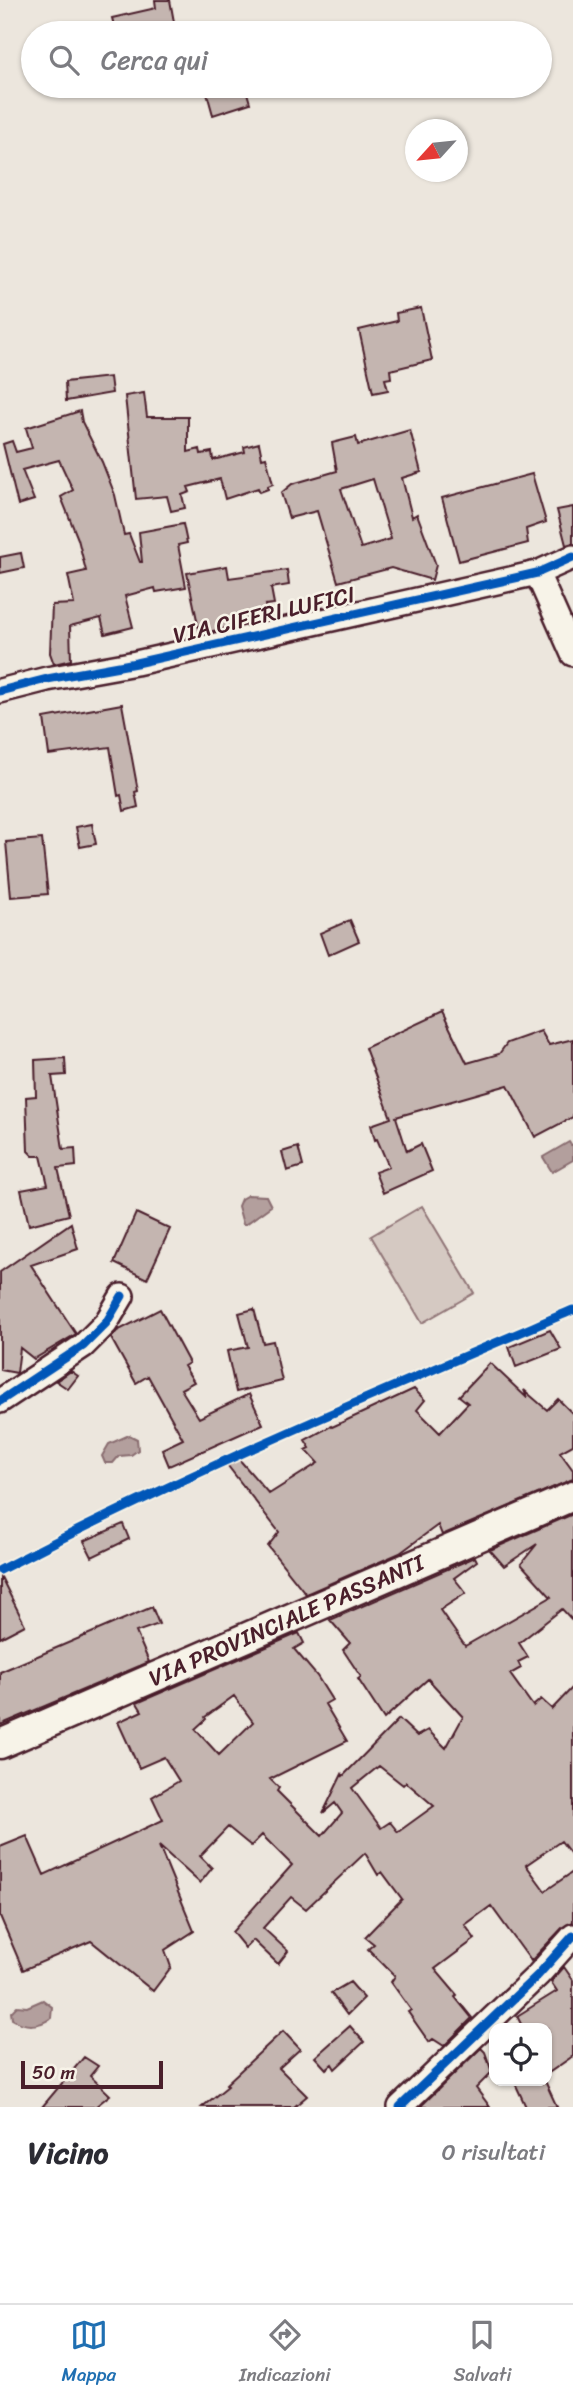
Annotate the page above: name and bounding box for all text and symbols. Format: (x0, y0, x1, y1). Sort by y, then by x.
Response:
search box (21, 21, 552, 98)
text: Cerca qui (101, 37, 208, 83)
icon: search (45, 41, 83, 79)
north arrow (405, 119, 468, 182)
street label: VIA CIFERI LUFICI (169, 574, 359, 656)
street label: VIA PROVINCIALE PASSANTI (142, 1542, 432, 1698)
map controls (489, 2023, 552, 2086)
button: locate (489, 2023, 552, 2086)
text: 50 m (32, 2056, 75, 2089)
scale bar (21, 2058, 163, 2090)
text: Vicino (28, 2126, 108, 2180)
text: 0 risultati (441, 2132, 545, 2173)
tab: Mappa (61, 2316, 116, 2391)
tab: Indicazioni (239, 2316, 330, 2391)
tab: Salvati (453, 2316, 512, 2391)

